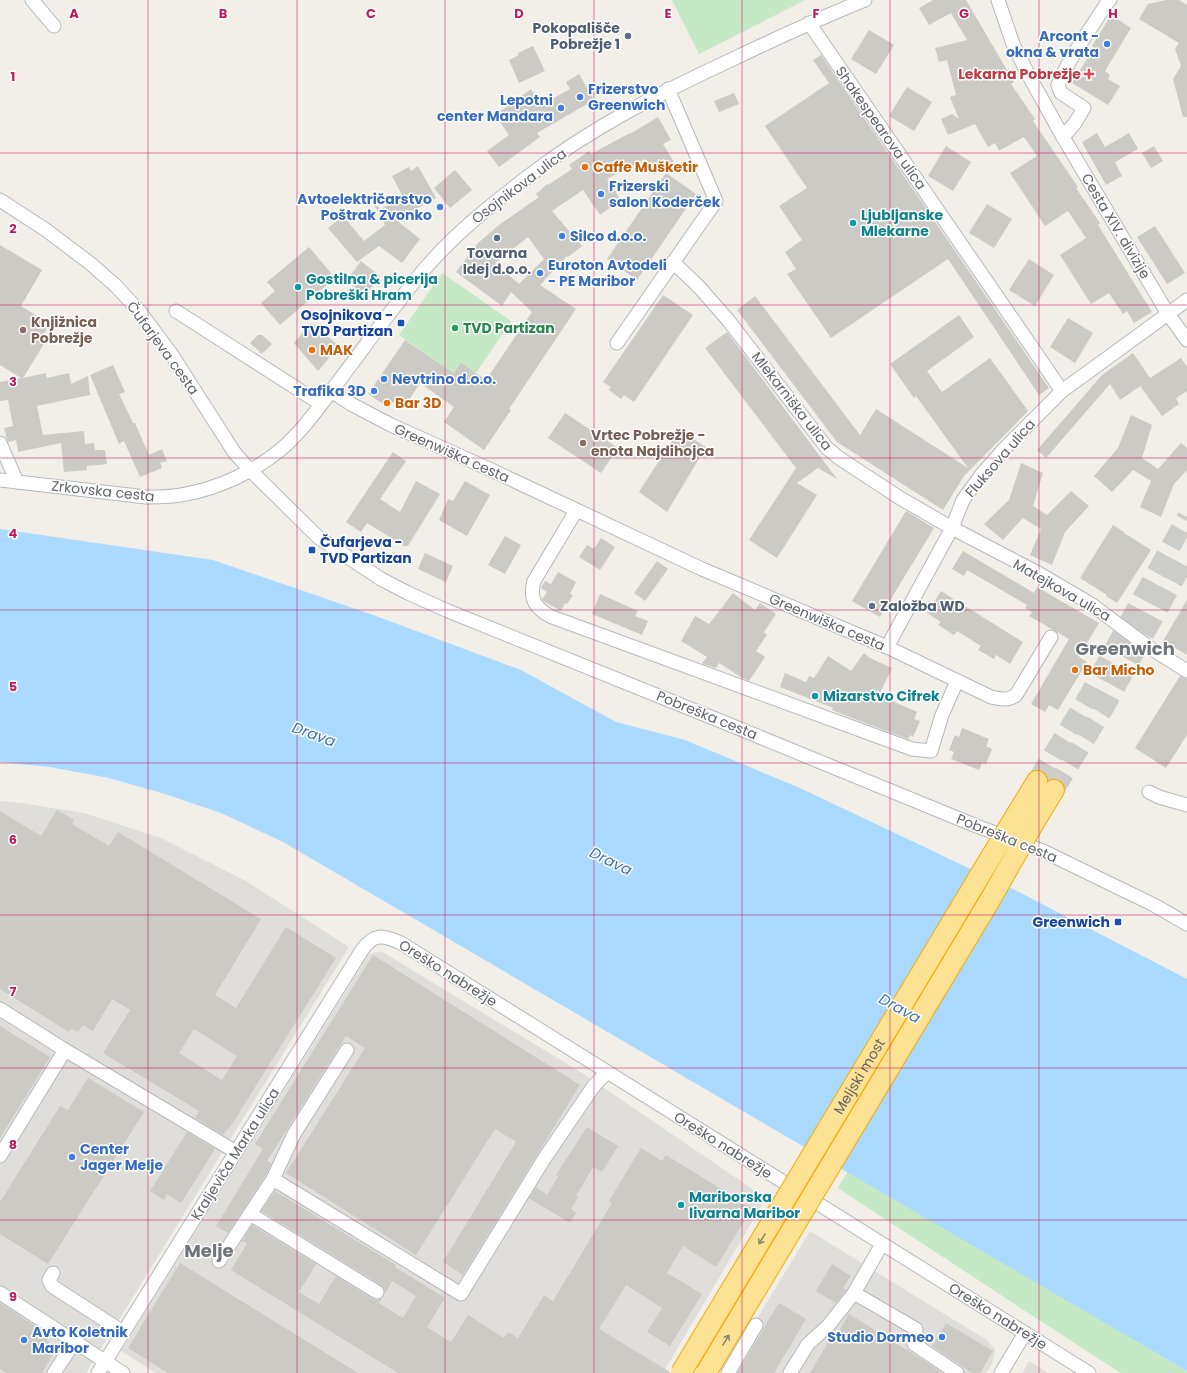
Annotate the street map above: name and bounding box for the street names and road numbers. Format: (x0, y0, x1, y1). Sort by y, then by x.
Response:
street label: Shakespearova ulica (831, 62, 931, 194)
street label: Osojnikova ulica (467, 144, 571, 228)
street label: Cesta XIV. divizije (1077, 170, 1156, 283)
street label: Čufarjeva cesta (122, 297, 204, 399)
street label: Mlekarniška ulica (747, 348, 837, 454)
street label: Fluksova ulica (960, 415, 1040, 501)
street label: Greenwiška cesta (391, 419, 513, 487)
street label: Zrkovska cesta (50, 476, 156, 506)
street label: Matejkova ulica (1009, 554, 1115, 626)
street label: Greenwiška cesta (766, 589, 888, 655)
street label: Pobreška cesta (654, 686, 760, 744)
street label: Pobreška cesta (954, 809, 1060, 867)
street label: Oreško nabrežje (395, 935, 501, 1011)
street label: Meljski most (829, 1035, 890, 1118)
street label: Kraljeviča Marka ulica (186, 1084, 284, 1224)
street label: Oreško nabrežje (670, 1107, 776, 1183)
street label: Oreško nabrežje (945, 1278, 1051, 1354)

